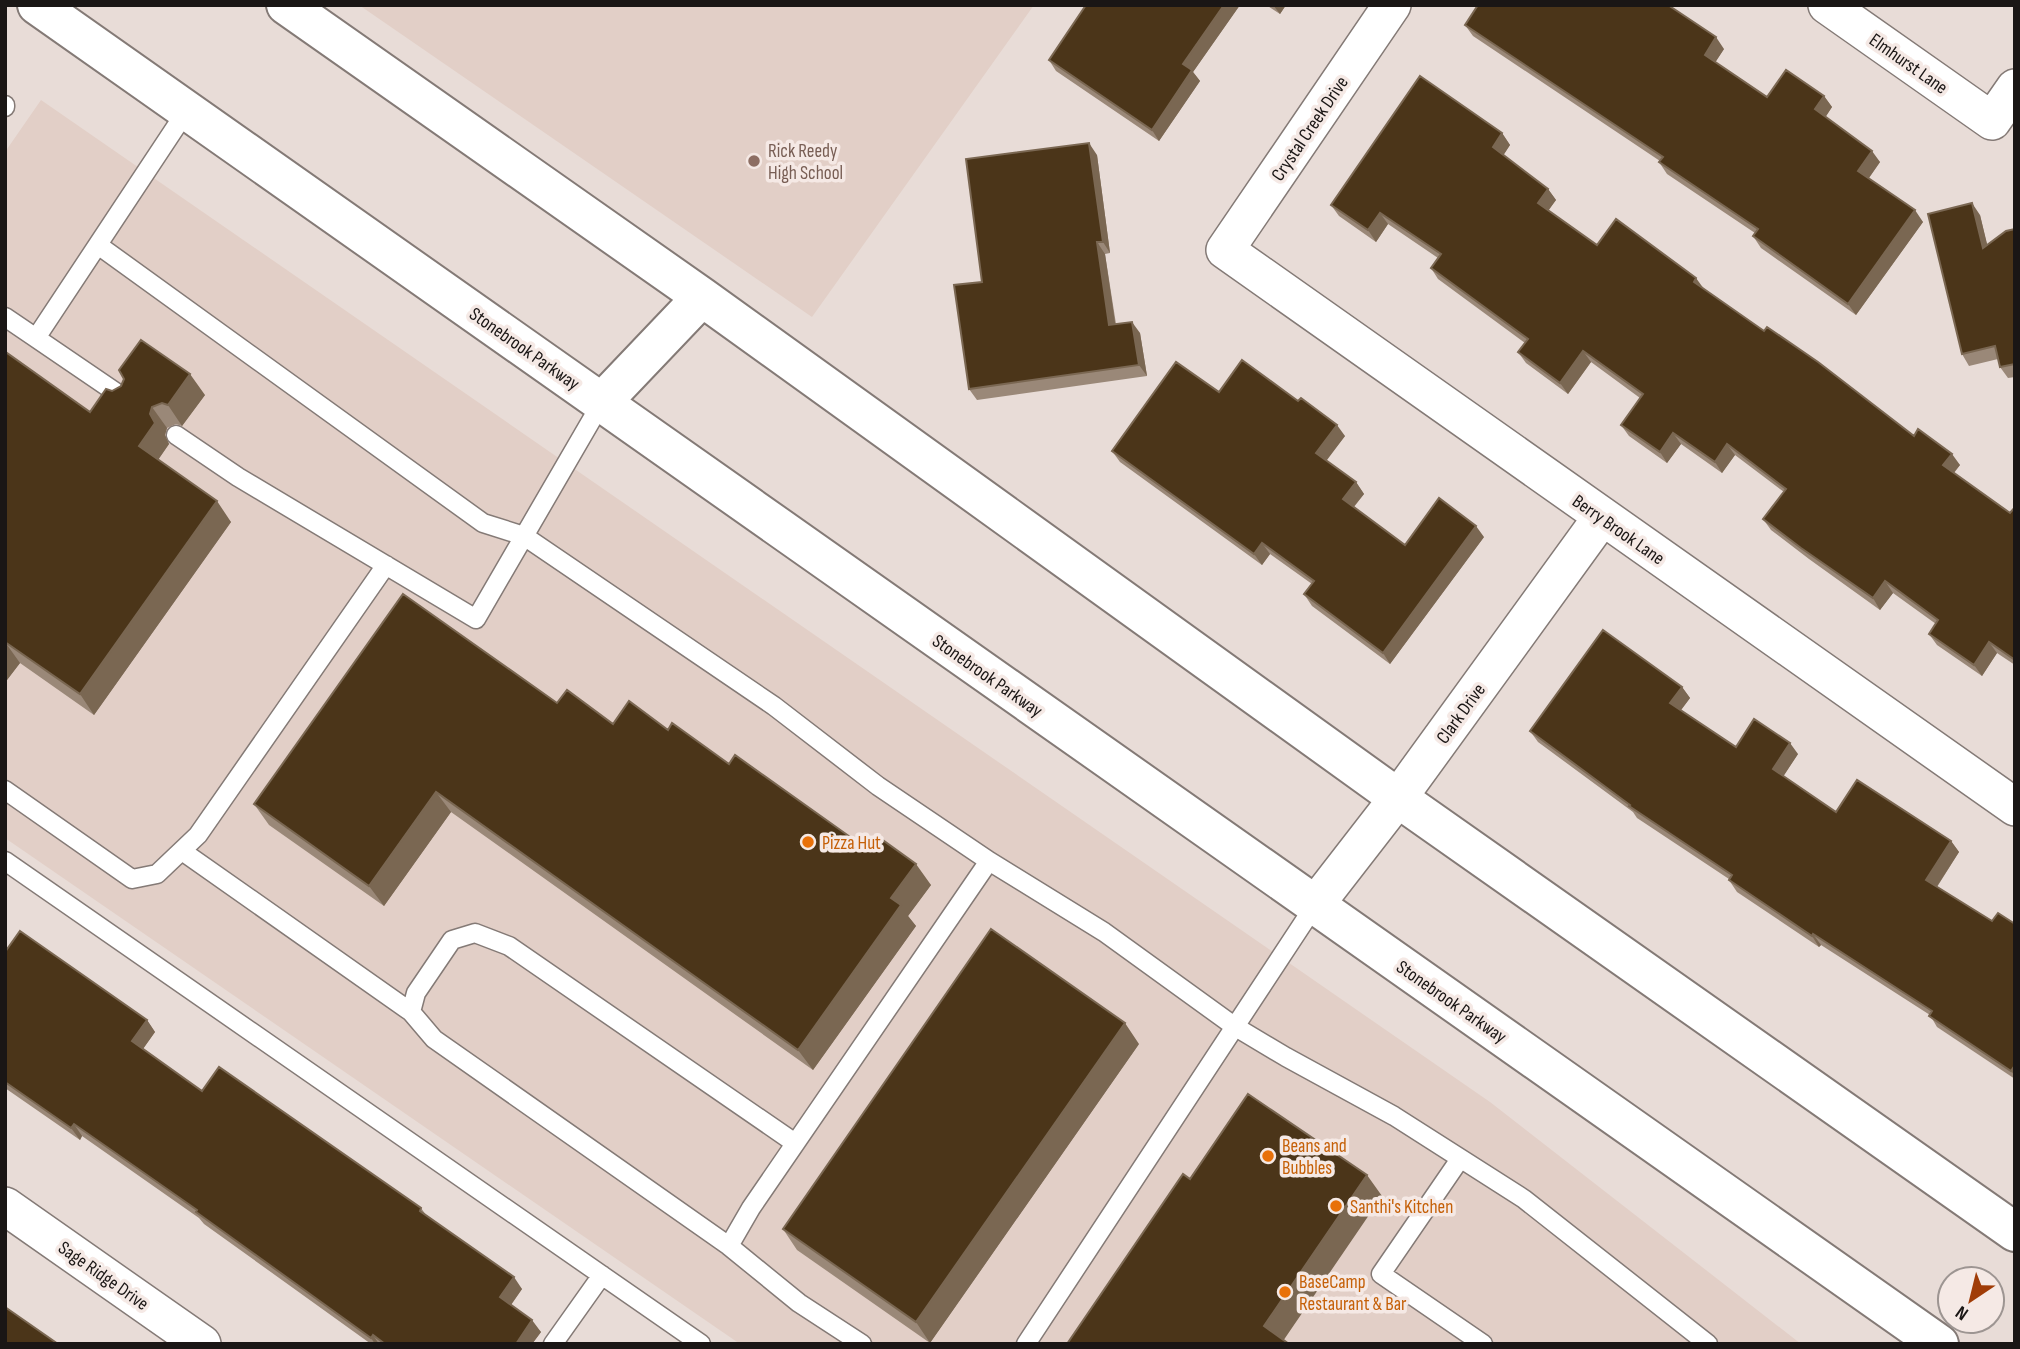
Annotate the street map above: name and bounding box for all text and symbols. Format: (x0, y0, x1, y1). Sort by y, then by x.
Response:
street label: Elmhurst Lane (1864, 29, 1952, 100)
street label: Crystal Creek Drive (1267, 72, 1354, 186)
place label: Rick Reedy High School (768, 140, 843, 185)
marker: Rick Reedy High School (746, 153, 762, 169)
street label: Stonebrook Parkway (465, 303, 584, 396)
street label: Berry Brook Lane (1568, 490, 1669, 570)
street label: Stonebrook Parkway (928, 630, 1047, 723)
street label: Clark Drive (1432, 679, 1491, 749)
place label: Pizza Hut (822, 832, 881, 855)
marker: Pizza Hut (800, 834, 816, 850)
street label: Stonebrook Parkway (1392, 956, 1511, 1049)
place label: Beans and Bubbles (1282, 1135, 1347, 1180)
marker: Beans and Bubbles (1260, 1148, 1276, 1164)
place label: Santhi's Kitchen (1350, 1196, 1453, 1219)
marker: Santhi's Kitchen (1328, 1198, 1344, 1214)
street label: Sage Ridge Drive (53, 1237, 153, 1316)
north arrow (1936, 1265, 2006, 1335)
place label: BaseCamp Restaurant & Bar (1299, 1271, 1407, 1316)
marker: BaseCamp Restaurant & Bar (1277, 1284, 1293, 1300)
text: N (1951, 1300, 1973, 1325)

